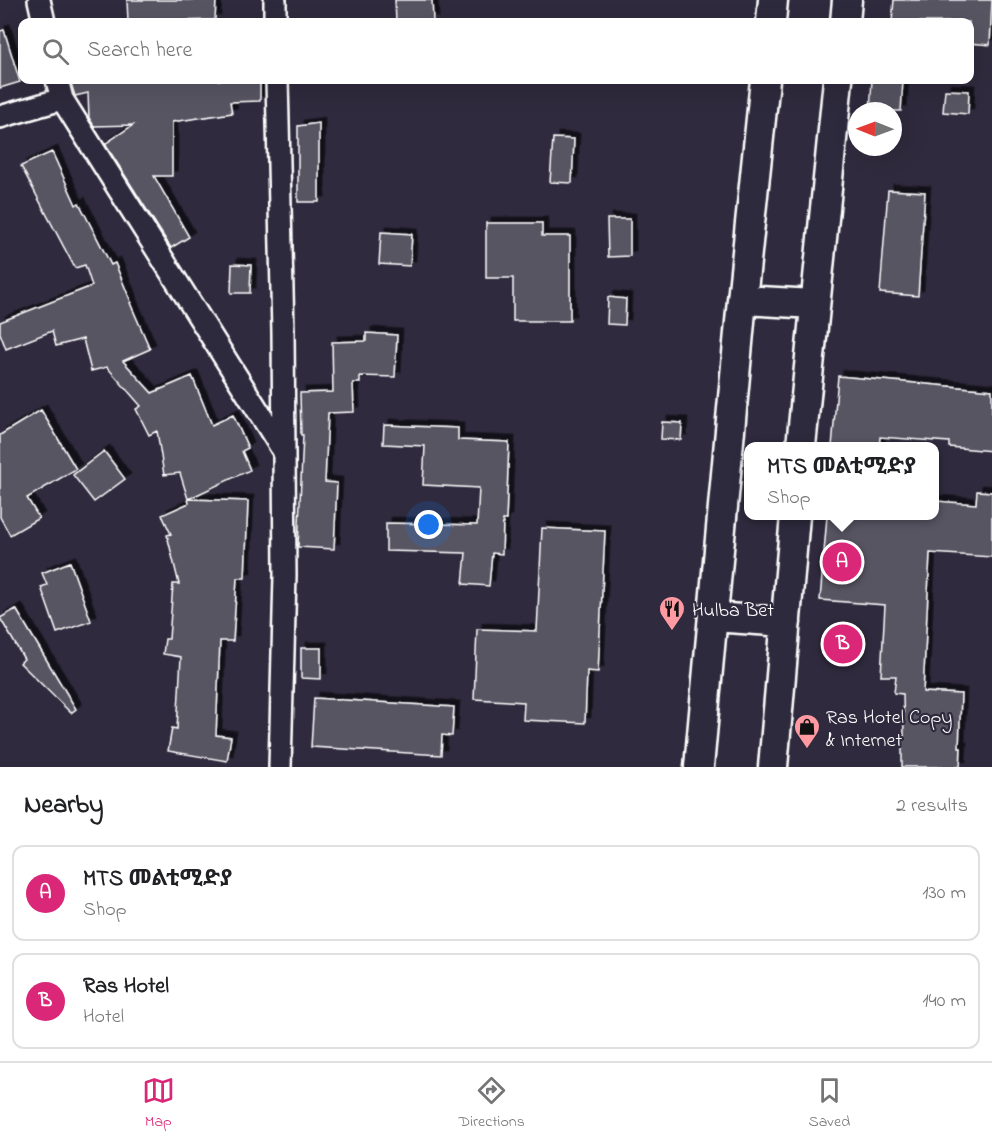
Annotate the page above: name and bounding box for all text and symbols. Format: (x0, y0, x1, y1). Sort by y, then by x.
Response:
search box (18, 18, 974, 84)
icon: search (39, 35, 72, 68)
text: Search here (87, 35, 192, 67)
north arrow (848, 102, 902, 156)
popup (744, 442, 939, 520)
text: MTS መልቲሚድያ (767, 452, 916, 484)
text: Shop (767, 484, 811, 513)
your location (414, 510, 443, 539)
pin: A (822, 540, 862, 584)
restaurant icon: Hulba Bet (657, 594, 687, 632)
place label: Hulba Bet (692, 597, 774, 626)
pin: B (824, 622, 862, 666)
place label: Ras Hotel Copy & Internet (826, 704, 952, 756)
shop icon: Ras Hotel Copy & Internet (792, 712, 822, 750)
text: Nearby (24, 787, 103, 825)
text: 2 results (896, 792, 968, 821)
text: MTS መልቲሚድያ (83, 864, 232, 896)
text: A (39, 879, 52, 908)
text: 130 m (922, 879, 966, 908)
text: Shop (83, 896, 127, 925)
text: Ras Hotel (83, 971, 169, 1003)
text: B (39, 987, 52, 1016)
text: 140 m (922, 987, 966, 1016)
text: Hotel (83, 1003, 124, 1032)
tab: Map (142, 1074, 175, 1134)
tab: Directions (458, 1074, 525, 1134)
tab: Saved (808, 1074, 850, 1134)

